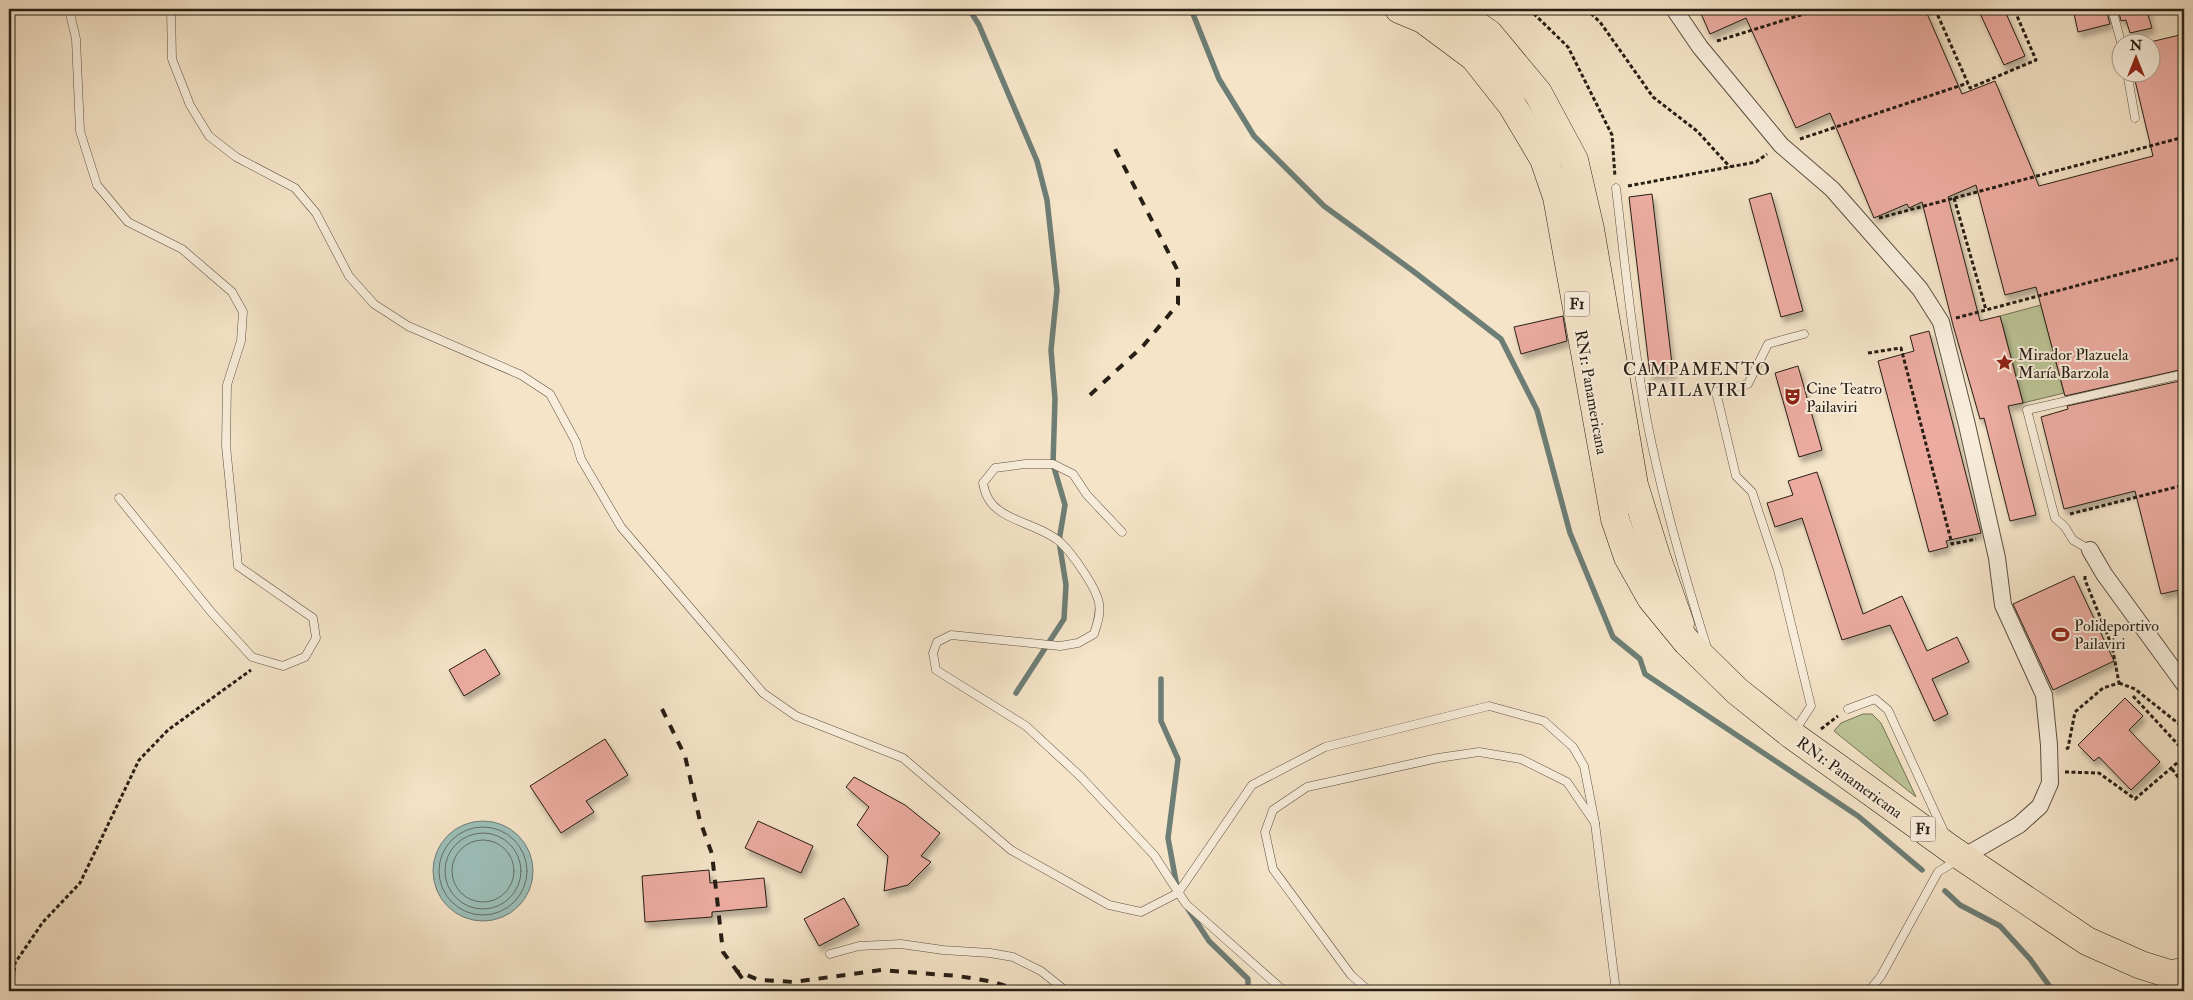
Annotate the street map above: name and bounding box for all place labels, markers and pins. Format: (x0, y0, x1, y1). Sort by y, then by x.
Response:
place label: Mirador Plazuela María Barzola (2018, 345, 2129, 383)
place icon: Mirador Plazuela María Barzola (1994, 353, 2014, 373)
place label: Cine Teatro Pailaviri (1806, 379, 1882, 417)
theatre icon: Cine Teatro Pailaviri (1782, 387, 1802, 407)
place label: Polideportivo Pailaviri (2074, 616, 2159, 654)
sports icon: Polideportivo Pailaviri (2050, 624, 2070, 644)

